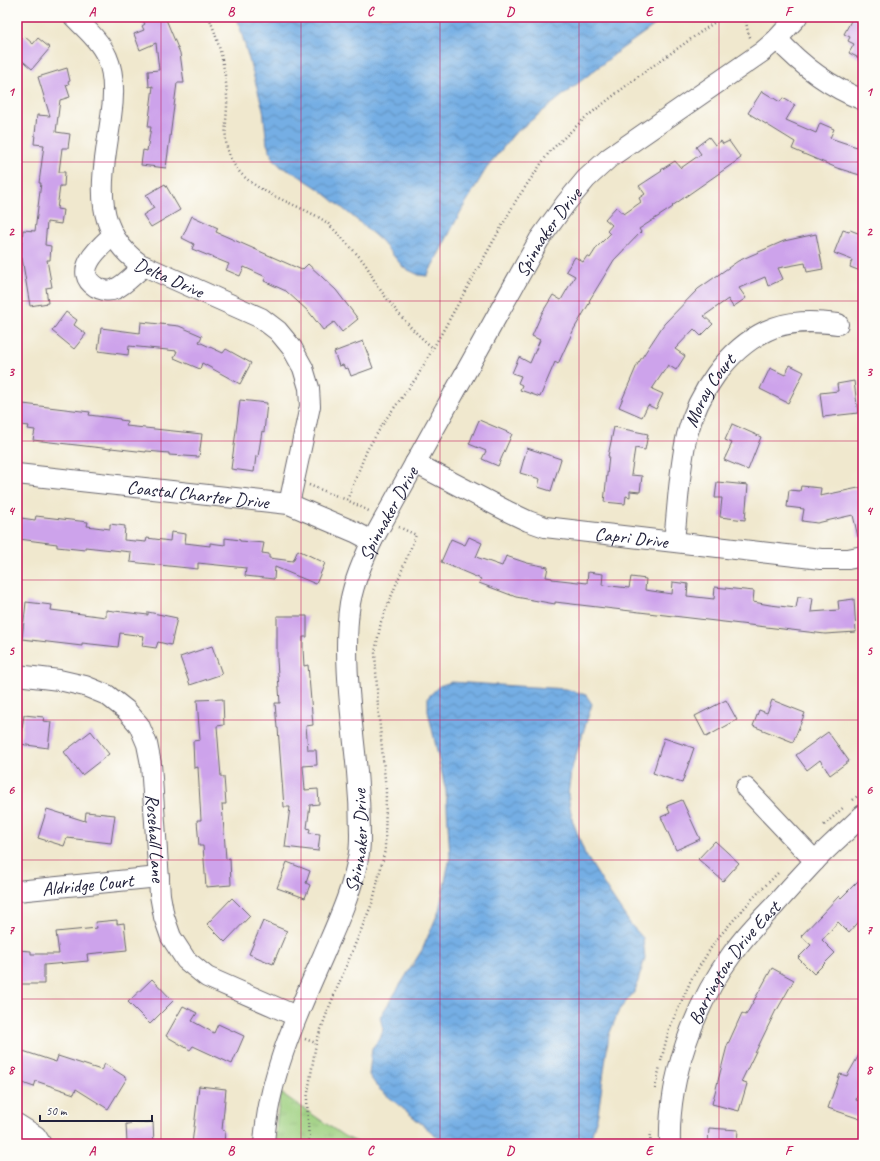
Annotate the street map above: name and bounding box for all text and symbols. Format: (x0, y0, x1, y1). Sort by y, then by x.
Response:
text: A (89, 4, 97, 20)
text: B (228, 4, 236, 20)
text: C (367, 4, 375, 20)
text: D (506, 4, 515, 20)
text: E (646, 4, 655, 20)
text: F (785, 4, 794, 20)
text: 1 (8, 84, 16, 100)
text: 1 (866, 84, 874, 100)
street label: Spinnaker Drive (510, 181, 588, 281)
text: 2 (8, 224, 15, 240)
text: 2 (866, 224, 873, 240)
street label: Delta Drive (131, 252, 209, 305)
street label: Moray Court (679, 348, 742, 431)
text: 3 (8, 364, 15, 380)
text: 3 (866, 364, 873, 380)
street label: Spinnaker Drive (354, 461, 425, 564)
street label: Coastal Charter Drive (126, 475, 272, 515)
text: 4 (8, 503, 16, 519)
text: 4 (866, 503, 874, 519)
street label: Capri Drive (593, 522, 671, 554)
text: 5 (8, 643, 15, 659)
text: 5 (866, 643, 873, 659)
text: 6 (8, 782, 15, 798)
text: 6 (866, 782, 873, 798)
street label: Spinnaker Drive (339, 786, 373, 895)
street label: Rosehall Lane (140, 793, 170, 885)
street label: Aldridge Court (41, 868, 136, 901)
street label: Barrington Drive East (683, 895, 787, 1028)
text: 7 (8, 922, 15, 938)
text: 7 (866, 922, 873, 938)
text: 8 (8, 1062, 16, 1078)
text: 8 (866, 1062, 874, 1078)
scale bar (40, 1097, 152, 1123)
text: 50 m (46, 1103, 68, 1119)
text: A (89, 1143, 97, 1159)
text: B (228, 1143, 236, 1159)
text: C (367, 1143, 375, 1159)
text: D (506, 1143, 515, 1159)
text: E (646, 1143, 655, 1159)
text: F (785, 1143, 794, 1159)

